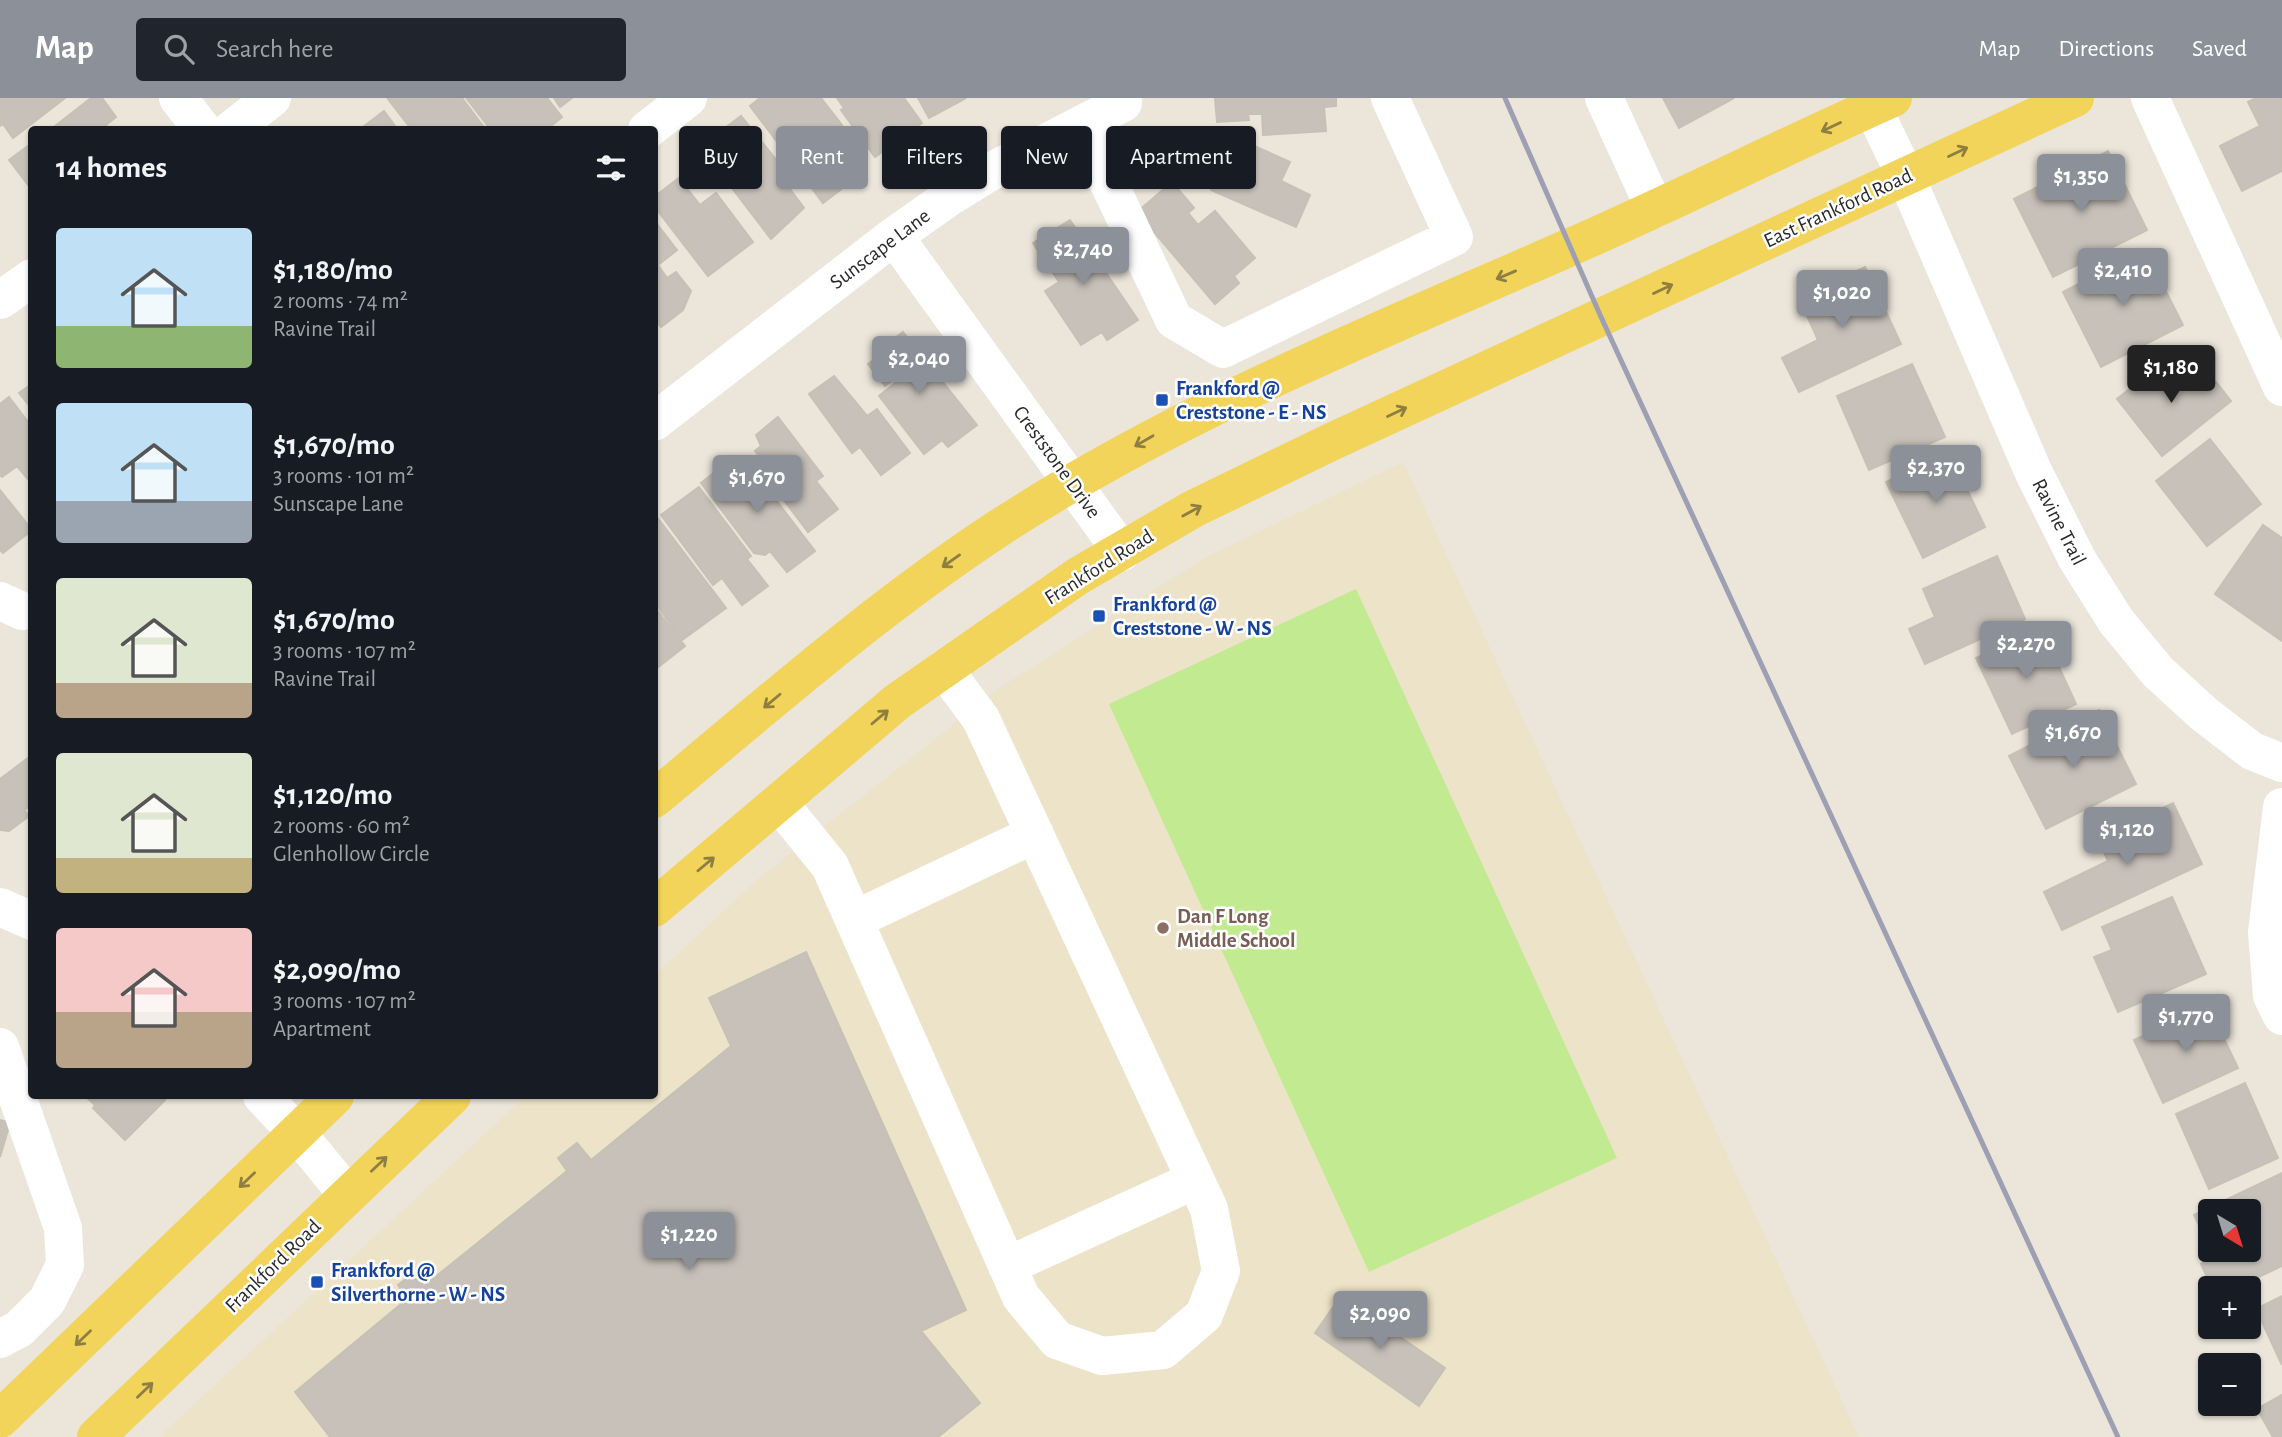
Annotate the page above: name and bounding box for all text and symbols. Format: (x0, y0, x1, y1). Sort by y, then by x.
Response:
search box (136, 18, 626, 81)
icon: search (160, 30, 198, 68)
text: Map (35, 32, 94, 65)
text: Search here (216, 36, 334, 62)
text: Map (1978, 37, 2020, 61)
text: Directions (2058, 37, 2154, 61)
text: Saved (2192, 37, 2247, 61)
one-way arrow (1821, 120, 1842, 134)
chip: Buy (679, 126, 762, 189)
chip: Rent (776, 126, 868, 189)
chip: Filters (882, 126, 987, 189)
chip: New (1001, 126, 1092, 189)
chip: Apartment (1106, 126, 1256, 189)
one-way arrow (1947, 145, 1968, 158)
icon: filters (592, 149, 630, 187)
text: 14 homes (56, 153, 167, 183)
pin: $1,350 (2024, 155, 2138, 214)
street label: East Frankford Road (1761, 164, 1916, 252)
text: $1,350 (2053, 165, 2109, 188)
street label: Sunscape Lane (826, 205, 934, 293)
pin: $2,740 (1026, 228, 1140, 287)
text: $2,740 (1053, 238, 1113, 261)
pin: $2,410 (2066, 248, 2180, 308)
text: $1,180/mo (273, 255, 393, 285)
icon: home (112, 256, 196, 340)
text: $2,410 (2094, 259, 2152, 282)
one-way arrow (1496, 269, 1518, 282)
pin: $1,020 (1785, 271, 1899, 330)
one-way arrow (1652, 281, 1673, 294)
text: $1,020 (1813, 281, 1871, 304)
text: 2 rooms · 74 m² (273, 290, 408, 313)
text: Ravine Trail (273, 318, 376, 341)
pin: $2,040 (862, 336, 976, 396)
pin: $1,180 (2114, 345, 2228, 405)
text: $2,040 (888, 347, 950, 370)
text: $1,180 (2143, 356, 2199, 379)
place label: Frankford @ Creststone - E - NS (1176, 378, 1326, 423)
marker: Frankford @ Creststone - E - NS (1154, 392, 1170, 408)
street label: Creststone Drive (1009, 402, 1105, 522)
one-way arrow (1386, 404, 1407, 418)
text: $1,670/mo (273, 430, 395, 460)
icon: home (112, 431, 196, 515)
one-way arrow (1134, 435, 1154, 449)
pin: $2,370 (1879, 446, 1993, 505)
pin: $1,670 (700, 456, 814, 515)
text: $2,370 (1907, 456, 1965, 479)
text: 3 rooms · 101 m² (273, 465, 414, 488)
text: $1,670 (729, 466, 785, 489)
street label: Ravine Trail (2028, 475, 2090, 569)
text: Sunscape Lane (273, 493, 404, 516)
one-way arrow (1181, 503, 1202, 517)
street label: Frankford Road (1041, 525, 1157, 609)
one-way arrow (942, 554, 961, 568)
place label: Frankford @ Creststone - W - NS (1113, 594, 1272, 639)
text: $1,670/mo (273, 605, 395, 635)
icon: home (112, 606, 196, 690)
marker: Frankford @ Creststone - W - NS (1091, 608, 1107, 624)
pin: $2,270 (1969, 622, 2083, 681)
text: $2,270 (1996, 632, 2056, 655)
text: 3 rooms · 107 m² (273, 640, 416, 663)
text: Ravine Trail (273, 668, 376, 691)
one-way arrow (763, 694, 781, 709)
one-way arrow (871, 709, 889, 725)
pin: $1,670 (2016, 710, 2130, 770)
text: $1,670 (2045, 721, 2101, 744)
text: $1,120/mo (273, 780, 392, 810)
icon: home (112, 781, 196, 865)
pin: $1,120 (2070, 808, 2184, 867)
text: 2 rooms · 60 m² (273, 815, 410, 838)
text: $1,120 (2100, 818, 2155, 841)
text: Glenhollow Circle (273, 843, 430, 866)
one-way arrow (697, 856, 715, 872)
place label: Dan F Long Middle School (1177, 906, 1296, 951)
marker: Dan F Long Middle School (1155, 920, 1171, 936)
text: $2,090/mo (273, 955, 401, 985)
icon: home (112, 956, 196, 1040)
text: 3 rooms · 107 m² (273, 990, 416, 1013)
pin: $1,770 (2129, 995, 2243, 1054)
text: $1,770 (2158, 1005, 2214, 1028)
text: Apartment (273, 1018, 371, 1041)
one-way arrow (370, 1155, 387, 1172)
one-way arrow (239, 1171, 256, 1188)
north arrow (2198, 1199, 2261, 1262)
map controls (2198, 1199, 2261, 1416)
pin: $1,220 (632, 1212, 746, 1272)
street label: Frankford Road (221, 1215, 325, 1317)
text: $1,220 (660, 1223, 718, 1246)
place label: Frankford @ Silverthorne - W - NS (331, 1260, 505, 1305)
marker: Frankford @ Silverthorne - W - NS (309, 1274, 325, 1290)
button: + (2198, 1276, 2261, 1339)
pin: $2,090 (1323, 1292, 1437, 1351)
text: $2,090 (1349, 1302, 1411, 1325)
one-way arrow (75, 1329, 92, 1346)
button: − (2198, 1353, 2261, 1416)
one-way arrow (136, 1381, 153, 1398)

